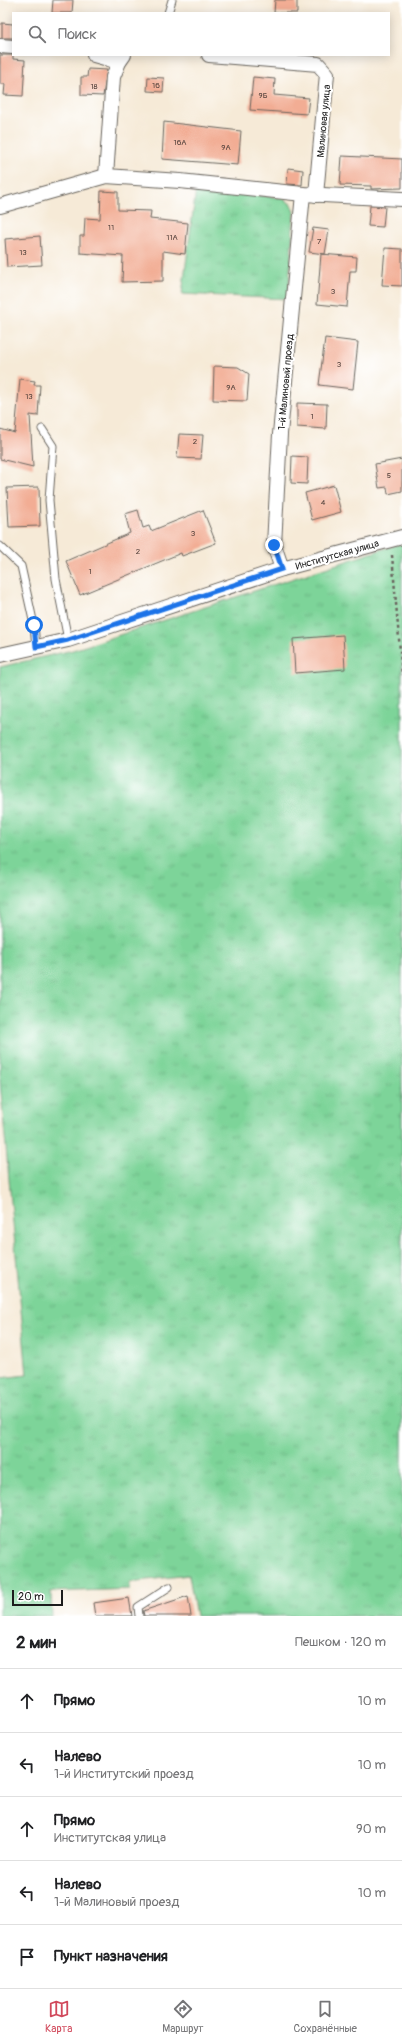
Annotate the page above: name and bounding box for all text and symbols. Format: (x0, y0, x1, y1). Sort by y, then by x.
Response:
search box (12, 12, 390, 56)
icon: search (26, 23, 48, 45)
text: Поиск (58, 25, 97, 44)
house number: 16 (152, 81, 160, 90)
house number: 18 (90, 82, 98, 91)
street label: Малиновая улица (315, 84, 333, 158)
house number: 9Б (259, 91, 268, 100)
house number: 16А (174, 138, 186, 147)
house number: 9А (221, 143, 231, 152)
house number: 11 (108, 223, 114, 232)
house number: 11А (166, 233, 178, 242)
house number: 7 (317, 237, 322, 246)
house number: 13 (19, 248, 27, 257)
house number: 3 (331, 287, 336, 296)
street label: 1-й Малиновый проезд (276, 334, 296, 431)
house number: 3 (337, 360, 342, 369)
house number: 9А (226, 383, 236, 392)
house number: 13 (25, 392, 33, 401)
house number: 1 (310, 412, 314, 421)
house number: 2 (193, 437, 198, 446)
house number: 5 (387, 471, 391, 480)
house number: 4 (321, 498, 326, 507)
house number: 3 (191, 529, 196, 538)
route end (265, 536, 283, 554)
street label: Институтская улица (294, 537, 381, 573)
house number: 2 (136, 547, 141, 556)
house number: 1 (88, 567, 92, 576)
route start (25, 616, 43, 634)
scale bar (12, 1588, 63, 1607)
text: 20 m (18, 1590, 44, 1603)
text: 2 мин (16, 1632, 56, 1653)
text: Пешком · 120 m (295, 1634, 386, 1650)
icon: ahead (16, 1690, 38, 1712)
text: Прямо (54, 1691, 95, 1710)
text: 10 m (358, 1693, 386, 1709)
text: Налево (54, 1747, 101, 1766)
icon: left (16, 1754, 38, 1776)
text: 10 m (358, 1757, 386, 1773)
text: 1-й Институтский проезд (54, 1766, 194, 1782)
text: Прямо (54, 1811, 95, 1830)
icon: ahead (16, 1818, 38, 1840)
text: 90 m (356, 1821, 386, 1837)
text: Институтская улица (54, 1830, 166, 1846)
text: Налево (54, 1875, 101, 1894)
icon: left (16, 1882, 38, 1904)
text: 10 m (358, 1885, 386, 1901)
text: 1-й Малиновый проезд (54, 1894, 179, 1910)
icon: arrive (16, 1946, 38, 1968)
text: Пункт назначения (54, 1947, 168, 1966)
tab: Карта (45, 1998, 72, 2035)
tab: Маршрут (162, 1998, 204, 2035)
tab: Сохранённые (294, 1998, 357, 2035)

